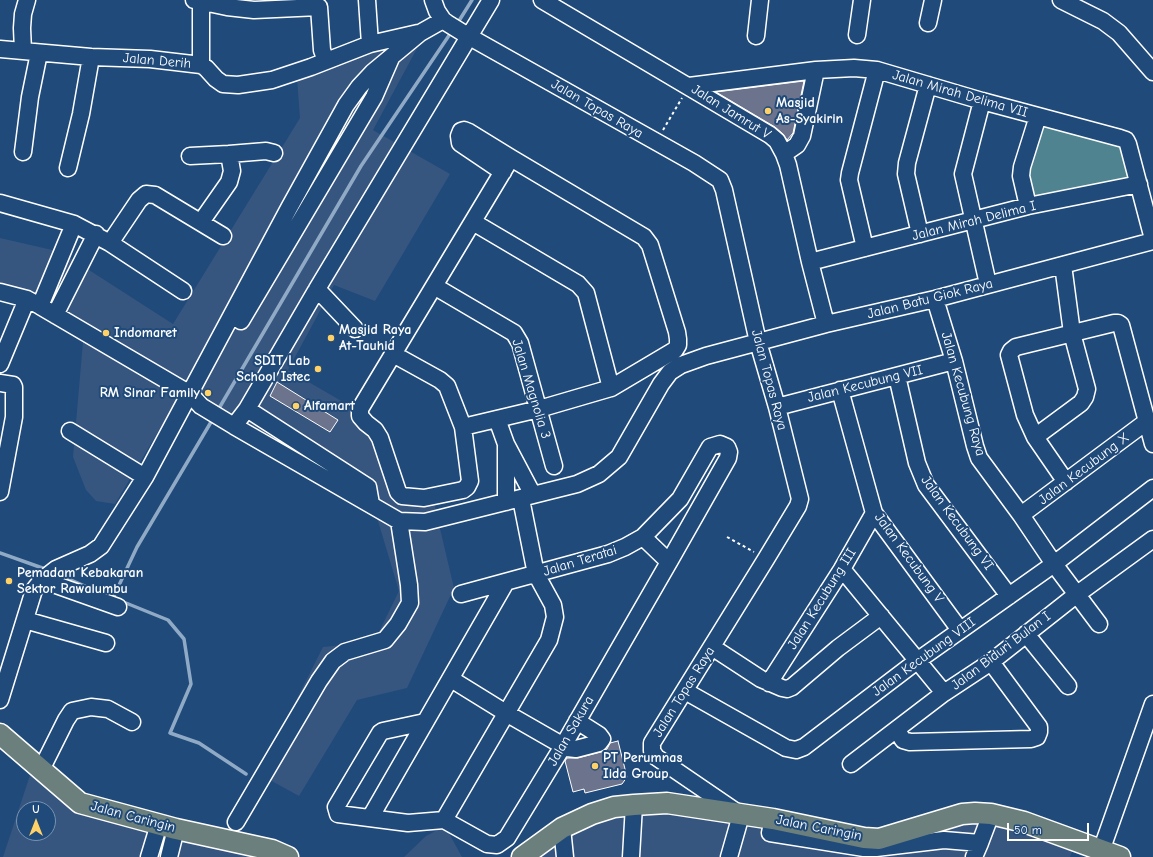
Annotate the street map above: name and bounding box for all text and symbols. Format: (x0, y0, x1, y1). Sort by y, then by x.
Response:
street label: Jalan Derih (122, 50, 192, 72)
street label: Jalan Mirah Delima VII (890, 67, 1030, 121)
street label: Jalan Topas Raya (548, 76, 646, 142)
street label: Jalan Jamrut V (688, 81, 774, 143)
place label: Masjid As-Syakirin (776, 95, 843, 128)
marker: Masjid As-Syakirin (763, 106, 773, 116)
street label: Jalan Mirah Delima I (910, 197, 1038, 245)
street label: Jalan Batu Giok Raya (865, 275, 995, 323)
place label: Masjid Raya At-Tauhid (339, 322, 411, 354)
place label: Indomaret (114, 325, 177, 341)
marker: Indomaret (101, 328, 111, 338)
street label: Jalan Topas Raya (747, 328, 791, 432)
street label: Jalan Kecubung Raya (937, 330, 989, 458)
marker: Masjid Raya At-Tauhid (326, 333, 336, 343)
street label: Jalan Magnolia 3 (508, 337, 554, 441)
place label: SDIT Lab School Istec (236, 353, 310, 386)
street label: Jalan Kecubung VII (806, 362, 924, 406)
marker: SDIT Lab School Istec (313, 364, 323, 374)
place label: RM Sinar Family (100, 385, 200, 401)
marker: RM Sinar Family (203, 388, 213, 398)
place label: Alfamart (304, 398, 355, 414)
marker: Alfamart (291, 401, 301, 411)
street label: Jalan Kecubung X (1035, 429, 1133, 509)
street label: Jalan Kecubung VI (917, 473, 997, 573)
street label: Jalan Kecubung V (871, 510, 947, 606)
street label: Jalan Teratai (541, 542, 619, 580)
street label: Jalan Kecubung III (784, 545, 860, 653)
place label: Pemadam Kebakaran Sektor Rawalumbu (17, 565, 143, 598)
marker: Pemadam Kebakaran Sektor Rawalumbu (4, 576, 14, 586)
street label: Jalan Biduri Bulan I (948, 608, 1054, 694)
street label: Jalan Kecubung VIII (869, 614, 979, 700)
street label: Jalan Topas Raya (649, 644, 719, 740)
street label: Jalan Sakura (544, 693, 598, 769)
place label: PT Perumnas Iida Group (603, 750, 682, 782)
marker: PT Perumnas Iida Group (590, 761, 600, 771)
street label: Jalan Caringin (89, 798, 177, 836)
north arrow (16, 801, 56, 841)
text: U (32, 803, 40, 816)
street label: Jalan Caringin (775, 811, 863, 845)
scale bar (1009, 815, 1091, 841)
text: 50 m (1014, 823, 1042, 837)

